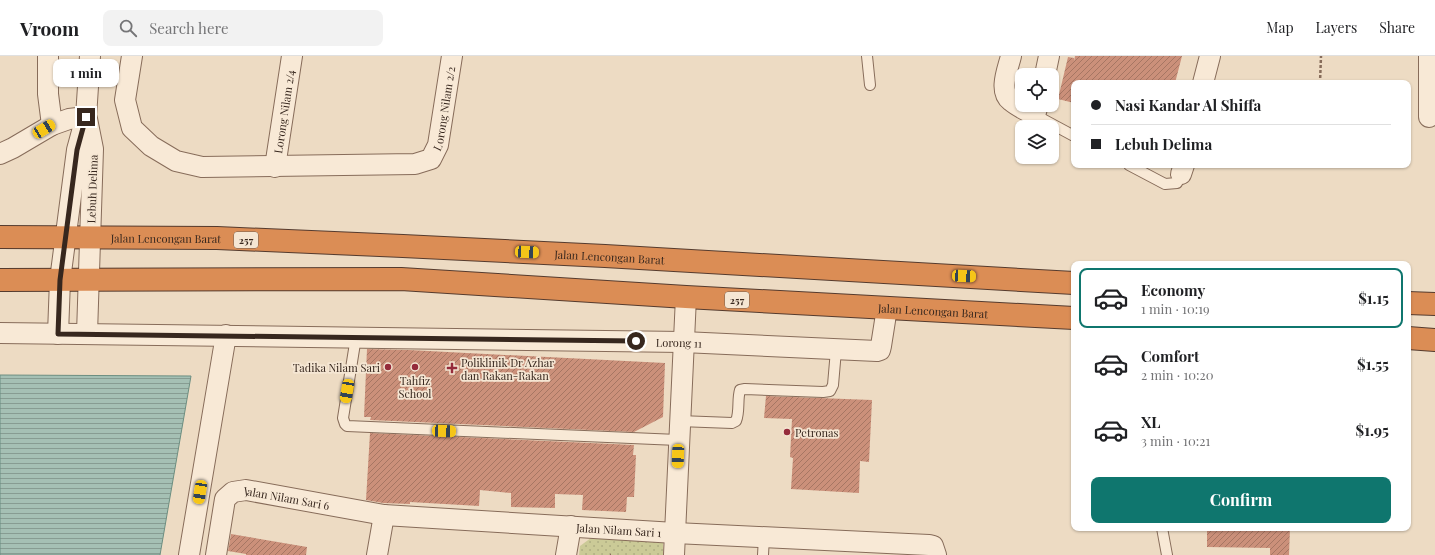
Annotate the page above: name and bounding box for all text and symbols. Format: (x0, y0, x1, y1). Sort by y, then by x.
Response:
search box (103, 10, 383, 46)
text: Vroom (20, 15, 79, 41)
icon: search (117, 17, 139, 39)
text: Search here (149, 18, 229, 38)
text: Map (1266, 18, 1294, 37)
text: Layers (1316, 18, 1357, 37)
text: Share (1379, 18, 1415, 37)
callout: 1 min (53, 59, 119, 87)
text: 1 min (70, 64, 102, 81)
street label: Lorong Nilam 2/2 (429, 65, 458, 153)
street label: Lorong Nilam 2/4 (270, 68, 297, 154)
map controls (1015, 68, 1059, 164)
button: locate (1015, 68, 1059, 112)
text: Nasi Kandar Al Shiffa (1115, 95, 1261, 115)
route end (77, 108, 95, 126)
car (31, 118, 57, 140)
button: layers (1015, 120, 1059, 164)
text: Lebuh Delima (1115, 134, 1212, 154)
street label: Lebuh Delima (83, 154, 101, 224)
street label: Jalan Lencongan Barat (110, 230, 222, 246)
road number: 257 (234, 232, 258, 248)
car (515, 245, 539, 259)
street label: Jalan Lencongan Barat (553, 246, 665, 267)
car (952, 269, 976, 283)
icon: car (1093, 280, 1129, 316)
text: Economy (1141, 280, 1205, 300)
text: $1.15 (1358, 288, 1389, 308)
road number: 257 (725, 292, 749, 308)
street label: Jalan Lencongan Barat (877, 300, 989, 321)
text: 1 min · 10:19 (1141, 300, 1210, 317)
route start (627, 332, 645, 350)
street label: Lorong 11 (656, 334, 702, 350)
icon: car (1093, 346, 1129, 382)
text: Comfort (1141, 346, 1199, 366)
text: $1.55 (1357, 354, 1389, 374)
place label: Poliklinik Dr Azhar dan Rakan-Rakan (461, 355, 554, 383)
place label: Tadika Nilam Sari (293, 360, 380, 375)
marker: Tadika Nilam Sari (383, 362, 393, 372)
marker: Tahfiz School (410, 362, 420, 372)
marker: Poliklinik Dr Azhar dan Rakan-Rakan (446, 362, 458, 374)
text: 2 min · 10:20 (1141, 366, 1214, 383)
place label: Tahfiz School (399, 373, 431, 401)
car (339, 378, 355, 404)
icon: car (1093, 412, 1129, 448)
text: XL (1141, 412, 1161, 432)
text: $1.95 (1356, 420, 1389, 440)
car (432, 425, 456, 437)
place label: Petronas (795, 425, 839, 440)
marker: Petronas (782, 427, 792, 437)
text: 3 min · 10:21 (1141, 432, 1210, 449)
car (672, 444, 684, 468)
button: Confirm (1091, 477, 1391, 523)
car (192, 479, 208, 505)
street label: Jalan Nilam Sari 6 (242, 482, 331, 513)
street label: Jalan Nilam Sari 1 (575, 519, 662, 540)

